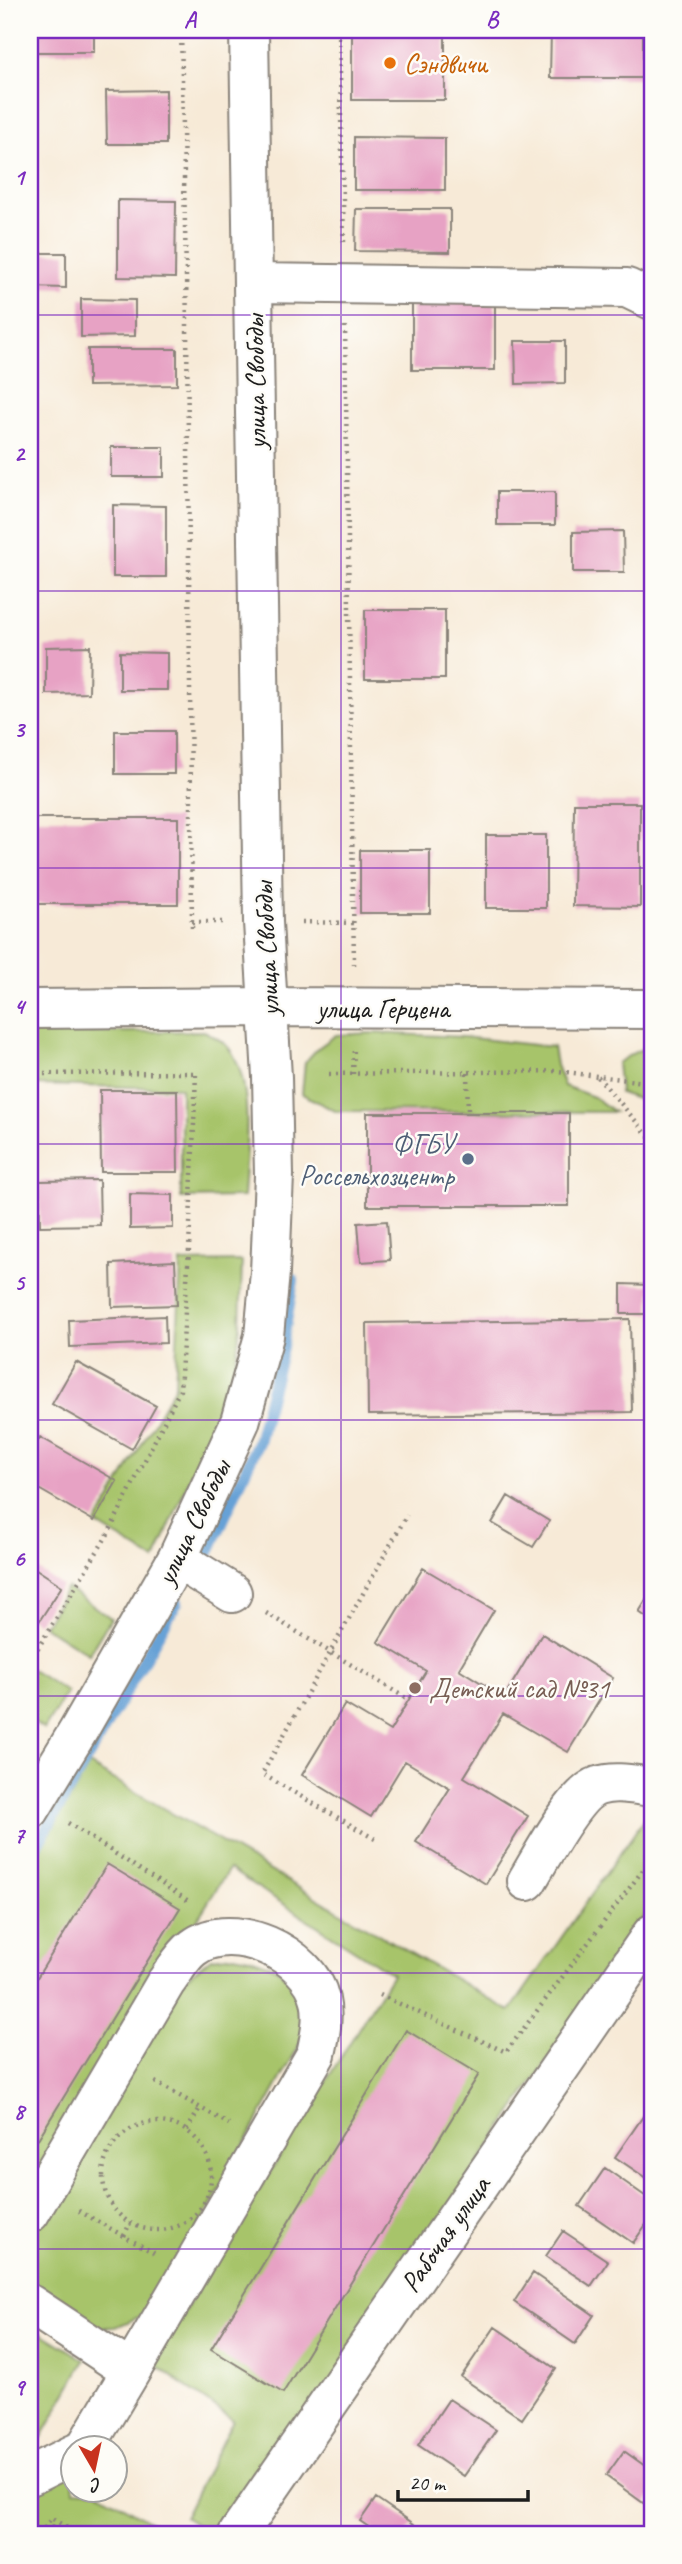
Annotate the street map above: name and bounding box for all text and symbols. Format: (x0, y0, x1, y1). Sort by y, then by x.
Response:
text: A (184, 5, 198, 34)
text: B (486, 5, 500, 34)
place label: Сэндвичи (404, 46, 489, 81)
marker: Сэндвичи (382, 55, 398, 71)
text: 1 (14, 163, 27, 192)
street label: улица Свободы (236, 312, 274, 452)
text: 2 (14, 439, 27, 468)
text: 3 (14, 715, 27, 744)
street label: улица Свободы (245, 879, 287, 1019)
street label: улица Герцена (315, 991, 452, 1026)
text: 4 (14, 992, 27, 1021)
place label: ФГБУ Россельхозцентр (299, 1126, 459, 1193)
marker: ФГБУ Россельхозцентр (460, 1151, 476, 1167)
text: 5 (14, 1268, 26, 1297)
street label: улица Свободы (147, 1452, 239, 1592)
text: 6 (14, 1544, 27, 1573)
place label: Детский сад №31 (429, 1671, 611, 1706)
marker: Детский сад №31 (407, 1680, 423, 1696)
text: 7 (14, 1821, 27, 1850)
text: 8 (14, 2097, 27, 2126)
street label: Рабочая улица (392, 2168, 499, 2299)
text: 9 (14, 2373, 27, 2402)
north arrow (60, 2434, 130, 2504)
scale bar (398, 2459, 528, 2503)
text: 20 m (409, 2470, 447, 2496)
text: С (87, 2472, 103, 2498)

